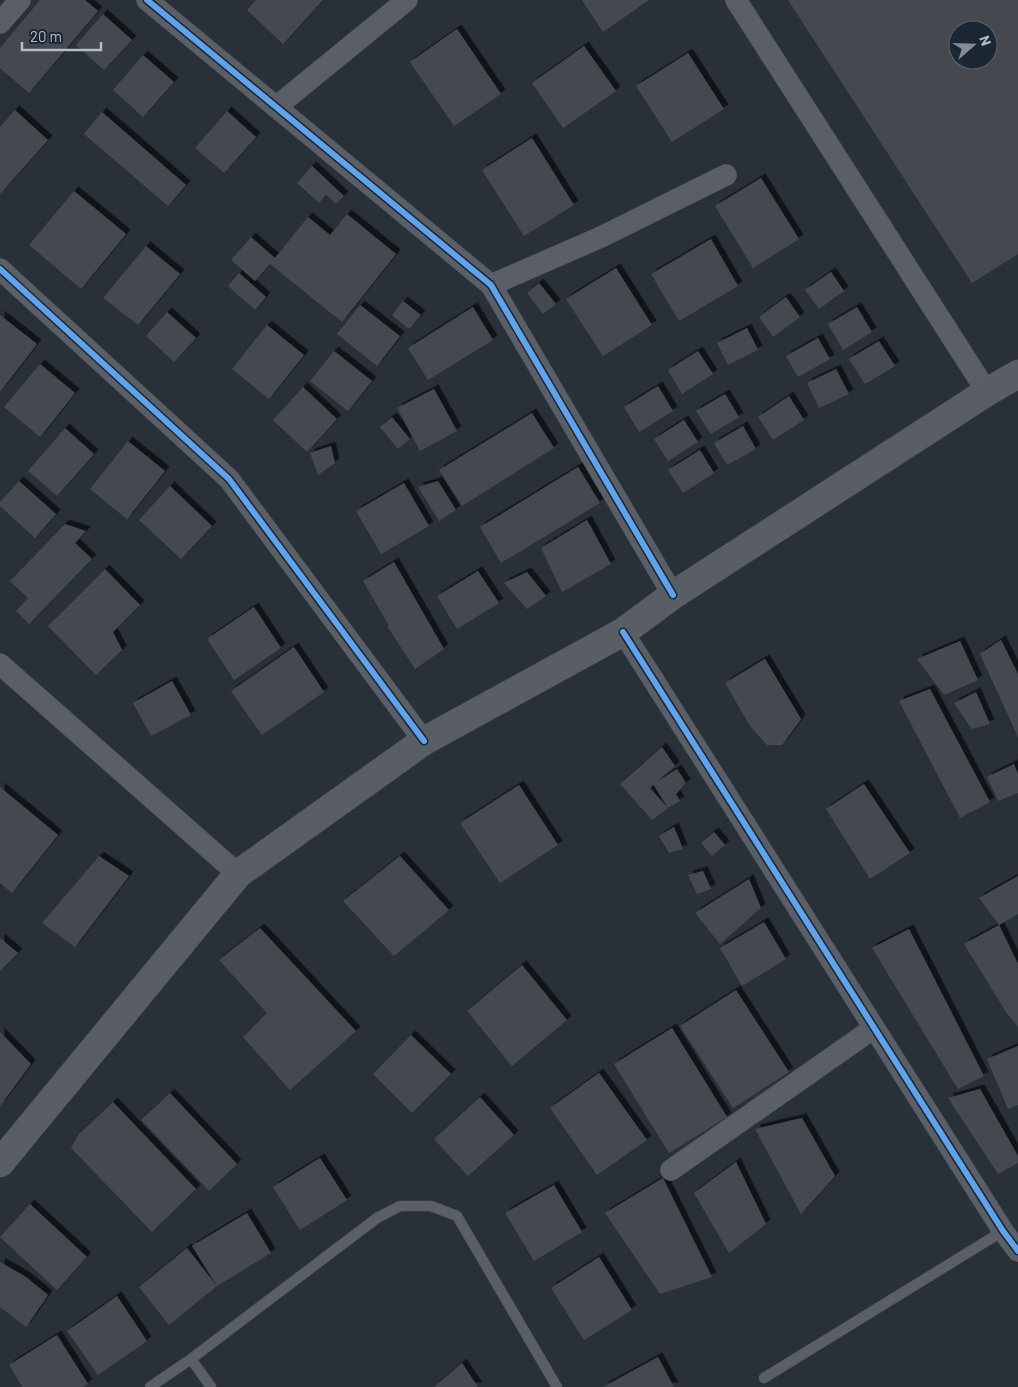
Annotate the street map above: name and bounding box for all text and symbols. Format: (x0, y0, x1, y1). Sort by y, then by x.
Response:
scale bar (22, 20, 101, 52)
north arrow (948, 20, 998, 70)
text: 20 m (30, 27, 62, 45)
text: N (976, 33, 995, 48)

